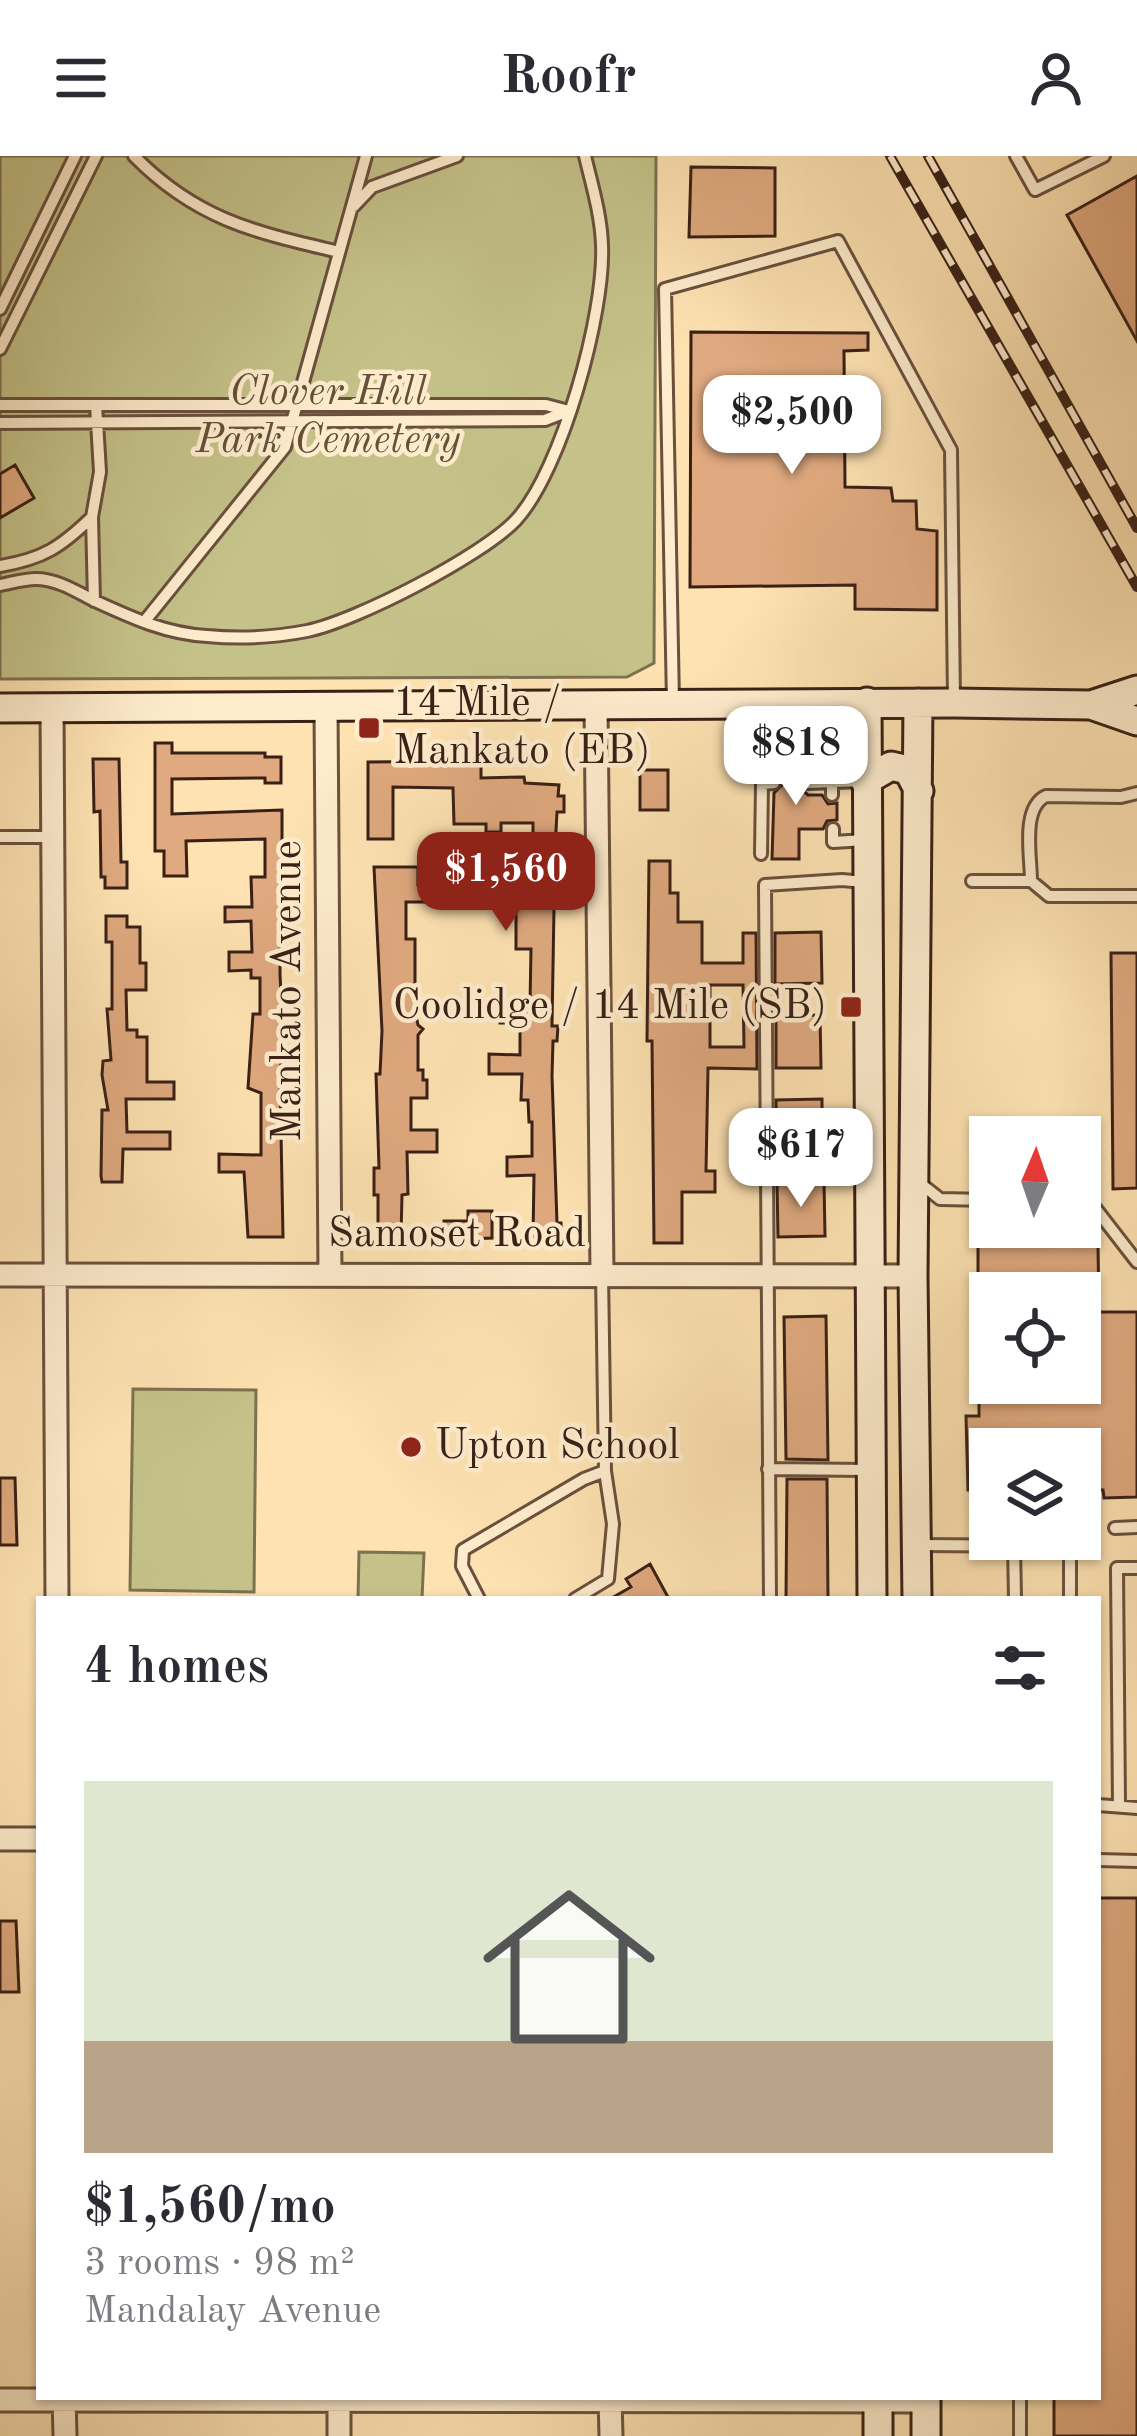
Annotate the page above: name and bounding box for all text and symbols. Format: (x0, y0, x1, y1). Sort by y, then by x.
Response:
icon: menu (48, 45, 114, 111)
icon: person (1023, 45, 1089, 111)
text: Roofr (500, 51, 637, 105)
park label: Clover Hill Park Cemetery (194, 372, 461, 462)
pin: $2,500 (694, 375, 890, 477)
text: $2,500 (730, 394, 854, 433)
place label: 14 Mile / Mankato (EB) (393, 683, 651, 773)
pin: $818 (725, 706, 867, 808)
marker: 14 Mile / Mankato (EB) (356, 715, 382, 741)
text: $818 (751, 725, 841, 764)
pin: $1,560 (408, 832, 604, 934)
street label: Mankato Avenue (268, 840, 310, 1142)
text: $1,560 (444, 851, 568, 890)
place label: Coolidge / 14 Mile (SB) (393, 986, 827, 1028)
marker: Coolidge / 14 Mile (SB) (838, 994, 864, 1020)
pin: $617 (730, 1108, 872, 1210)
north arrow (969, 1116, 1101, 1248)
map controls (969, 1116, 1101, 1560)
text: $617 (756, 1127, 846, 1166)
street label: Samoset Road (328, 1214, 586, 1256)
button: locate (969, 1272, 1101, 1404)
place label: Upton School (435, 1426, 680, 1468)
button: layers (969, 1428, 1101, 1560)
marker: Upton School (398, 1434, 424, 1460)
icon: filters (987, 1635, 1053, 1701)
text: 4 homes (84, 1643, 269, 1694)
icon: home (461, 1859, 677, 2075)
text: $1,560/mo (84, 2183, 336, 2234)
text: 3 rooms · 98 m² (84, 2244, 355, 2283)
text: Mandalay Avenue (84, 2292, 381, 2331)

